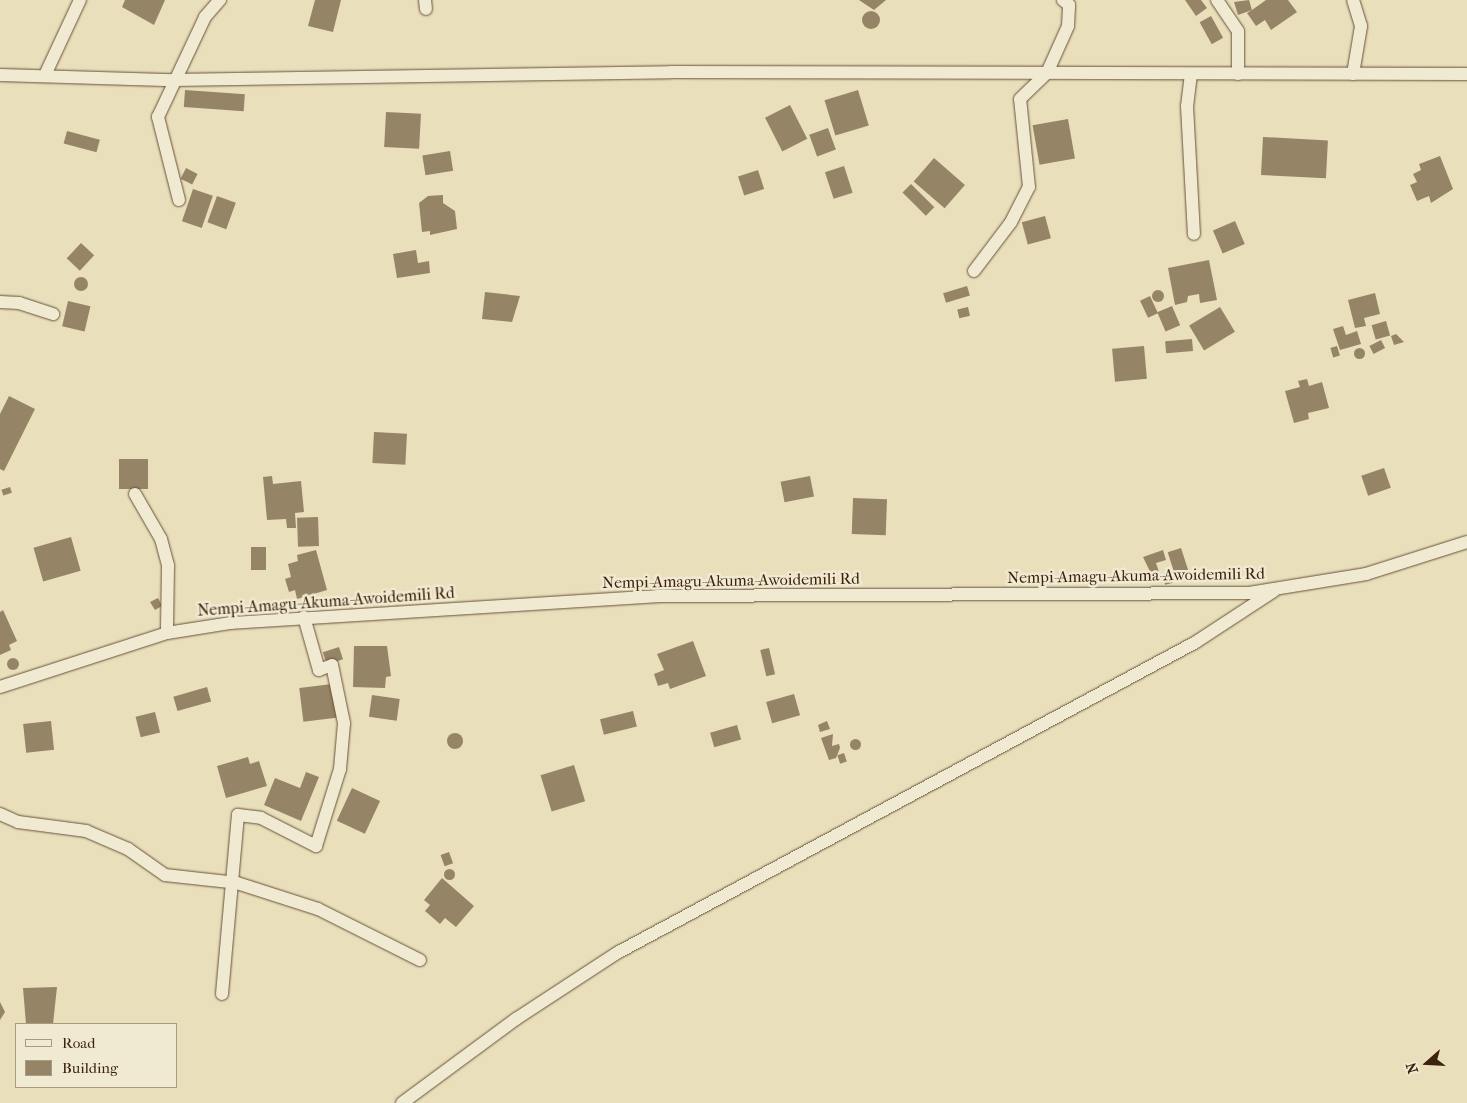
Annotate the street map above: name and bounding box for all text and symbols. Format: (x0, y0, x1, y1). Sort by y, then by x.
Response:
street label: Nempi-Amagu-Akuma-Awoidemili Rd (1007, 564, 1265, 588)
street label: Nempi-Amagu-Akuma-Awoidemili Rd (602, 569, 860, 593)
street label: Nempi-Amagu-Akuma-Awoidemili Rd (197, 583, 455, 621)
legend (15, 1023, 178, 1088)
text: Road (62, 1034, 95, 1052)
north arrow (1402, 1038, 1452, 1088)
text: Building (62, 1059, 118, 1077)
text: N (1403, 1060, 1422, 1076)

